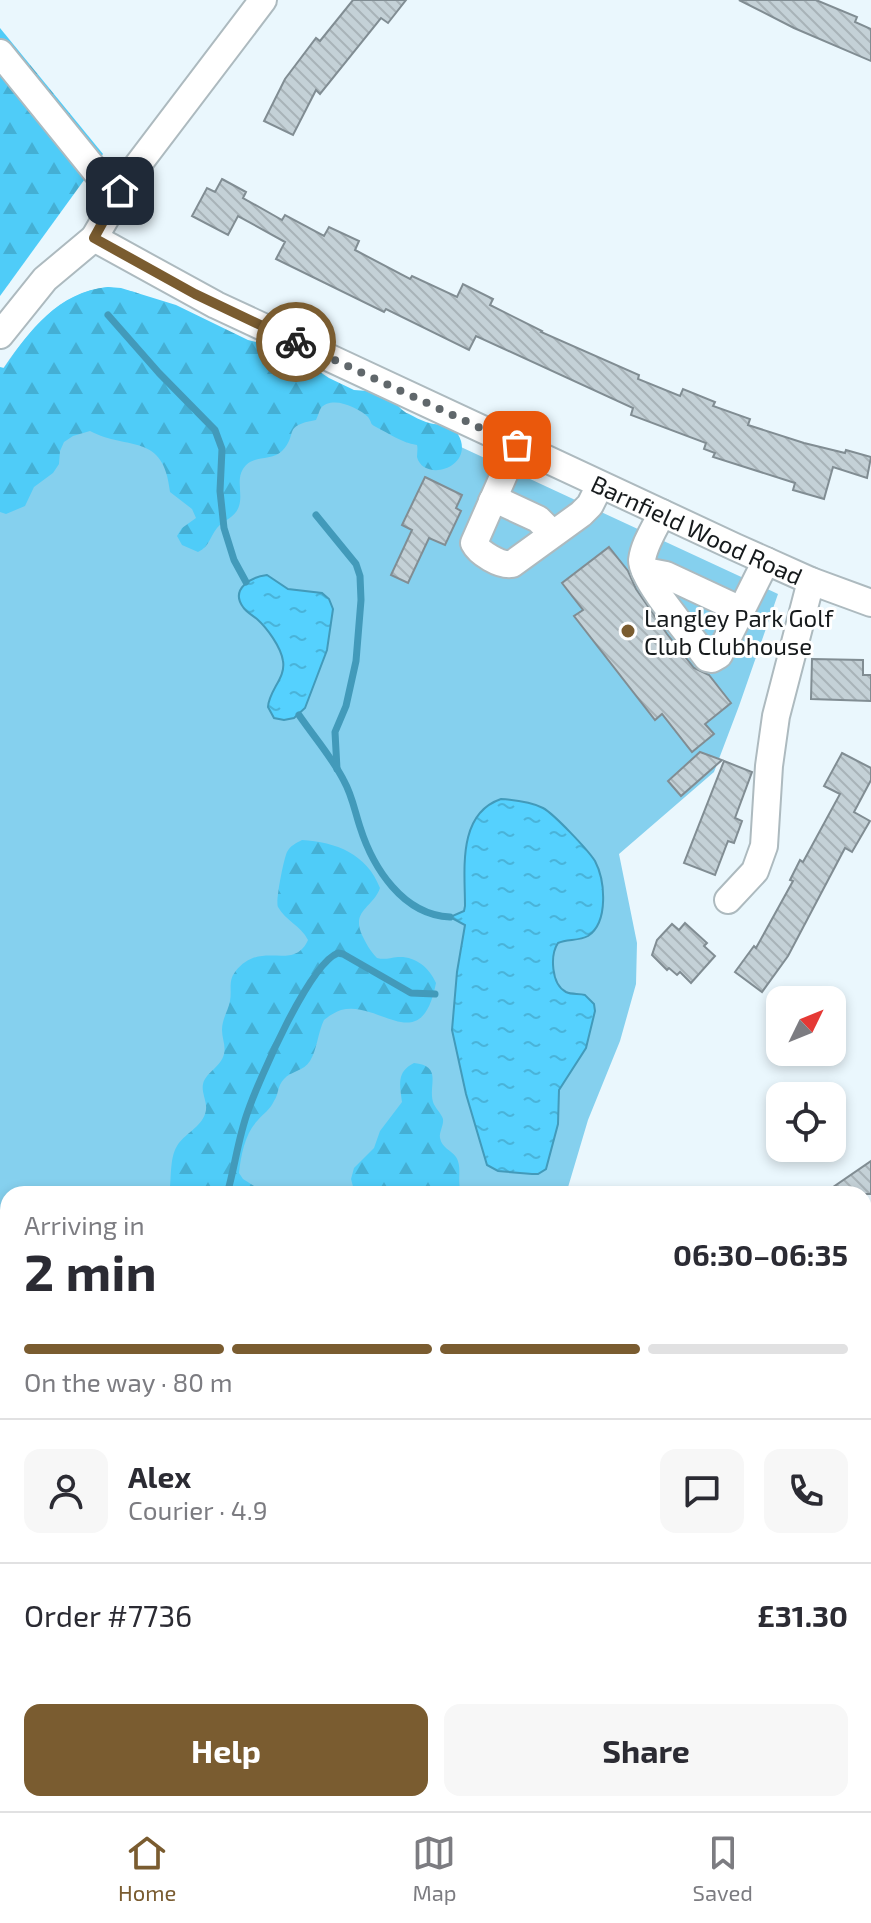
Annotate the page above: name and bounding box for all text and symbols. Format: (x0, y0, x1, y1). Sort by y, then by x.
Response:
pin (86, 157, 154, 225)
icon: home (98, 169, 142, 213)
courier (256, 302, 336, 382)
icon: bike (274, 320, 318, 364)
pin (483, 411, 551, 479)
icon: bag (495, 423, 539, 467)
street label: Barnfield Wood Road (587, 468, 807, 590)
place label: Langley Park Golf Club Clubhouse (644, 603, 834, 660)
marker: Langley Park Golf Club Clubhouse (619, 622, 637, 640)
north arrow (766, 986, 846, 1066)
map controls (766, 986, 846, 1162)
button: locate (766, 1082, 846, 1162)
text: Arriving in (24, 1209, 145, 1240)
text: 06:30–06:35 (673, 1236, 848, 1272)
text: 2 min (24, 1239, 157, 1301)
text: On the way · 80 m (24, 1366, 233, 1397)
button: person (24, 1449, 108, 1533)
button: chat (660, 1449, 744, 1533)
button: phone (764, 1449, 848, 1533)
text: Alex (128, 1458, 191, 1494)
text: Courier · 4.9 (128, 1494, 268, 1525)
text: Order #7736 (24, 1597, 192, 1633)
text: £31.30 (757, 1597, 848, 1633)
button: Help (24, 1704, 428, 1796)
button: Share (444, 1704, 848, 1796)
tab: Home (118, 1831, 176, 1905)
tab: Map (412, 1831, 457, 1905)
tab: Saved (693, 1831, 753, 1905)

